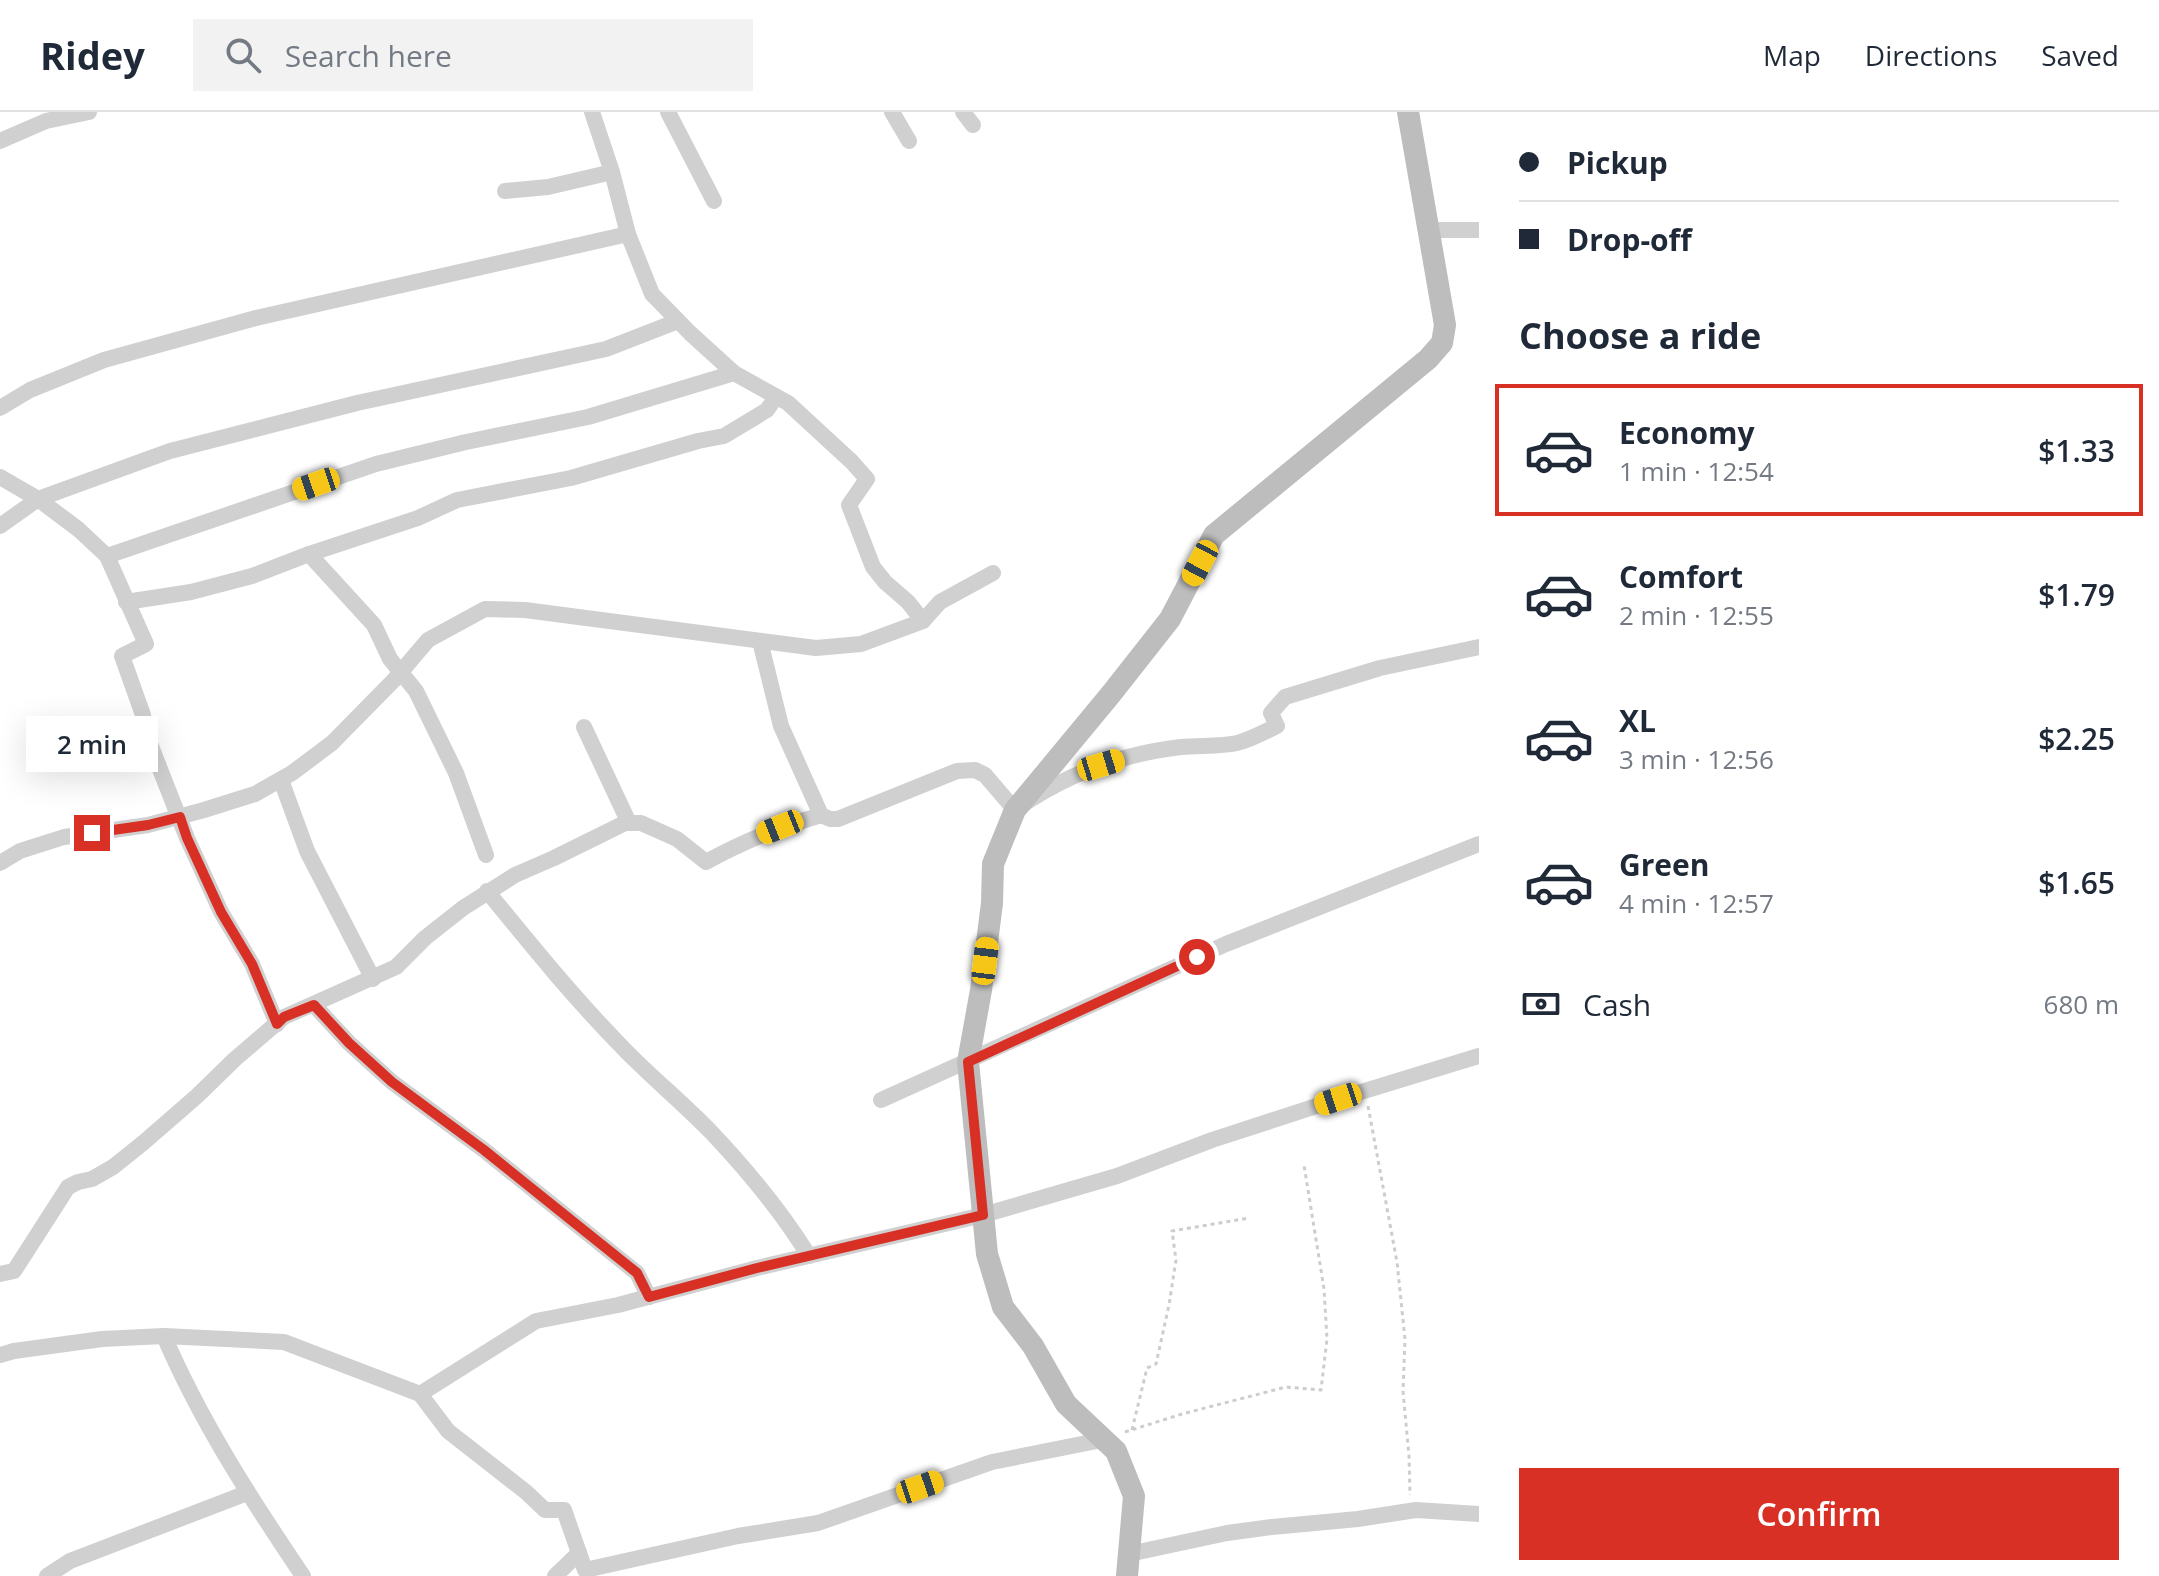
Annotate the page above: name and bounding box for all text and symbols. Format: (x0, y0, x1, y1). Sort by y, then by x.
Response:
search box (193, 19, 753, 91)
text: Ridey (40, 29, 145, 81)
icon: search (221, 33, 265, 77)
text: Search here (285, 35, 452, 76)
text: Map (1763, 36, 1821, 74)
text: Directions (1865, 36, 1997, 74)
text: Saved (2041, 36, 2119, 74)
text: Pickup (1567, 142, 1668, 183)
text: Drop-off (1567, 219, 1692, 260)
text: Choose a ride (1519, 311, 1761, 360)
text: Economy (1619, 412, 1755, 453)
icon: car (1523, 414, 1595, 486)
text: $1.33 (2038, 430, 2115, 471)
text: 1 min · 12:54 (1619, 453, 1774, 489)
car (289, 465, 343, 503)
car (1178, 536, 1222, 590)
text: Comfort (1619, 556, 1743, 597)
icon: car (1523, 558, 1595, 630)
text: $1.79 (2038, 574, 2115, 615)
text: 2 min · 12:55 (1619, 597, 1774, 633)
text: XL (1619, 700, 1656, 741)
icon: car (1523, 702, 1595, 774)
callout: 2 min (26, 717, 158, 773)
text: $2.25 (2038, 718, 2115, 759)
text: 2 min (57, 726, 127, 762)
text: 3 min · 12:56 (1619, 741, 1774, 777)
car (1075, 747, 1127, 783)
car (753, 807, 807, 847)
route end (74, 815, 110, 851)
text: Green (1619, 844, 1710, 885)
icon: car (1523, 846, 1595, 918)
text: $1.65 (2038, 862, 2115, 903)
text: 4 min · 12:57 (1619, 885, 1774, 921)
car (970, 936, 1000, 986)
route start (1179, 939, 1215, 975)
icon: cash (1519, 982, 1563, 1026)
text: Cash (1583, 984, 1651, 1025)
text: 680 m (2044, 986, 2119, 1022)
car (1311, 1080, 1365, 1118)
car (893, 1468, 947, 1506)
button: Confirm (1519, 1468, 2119, 1560)

